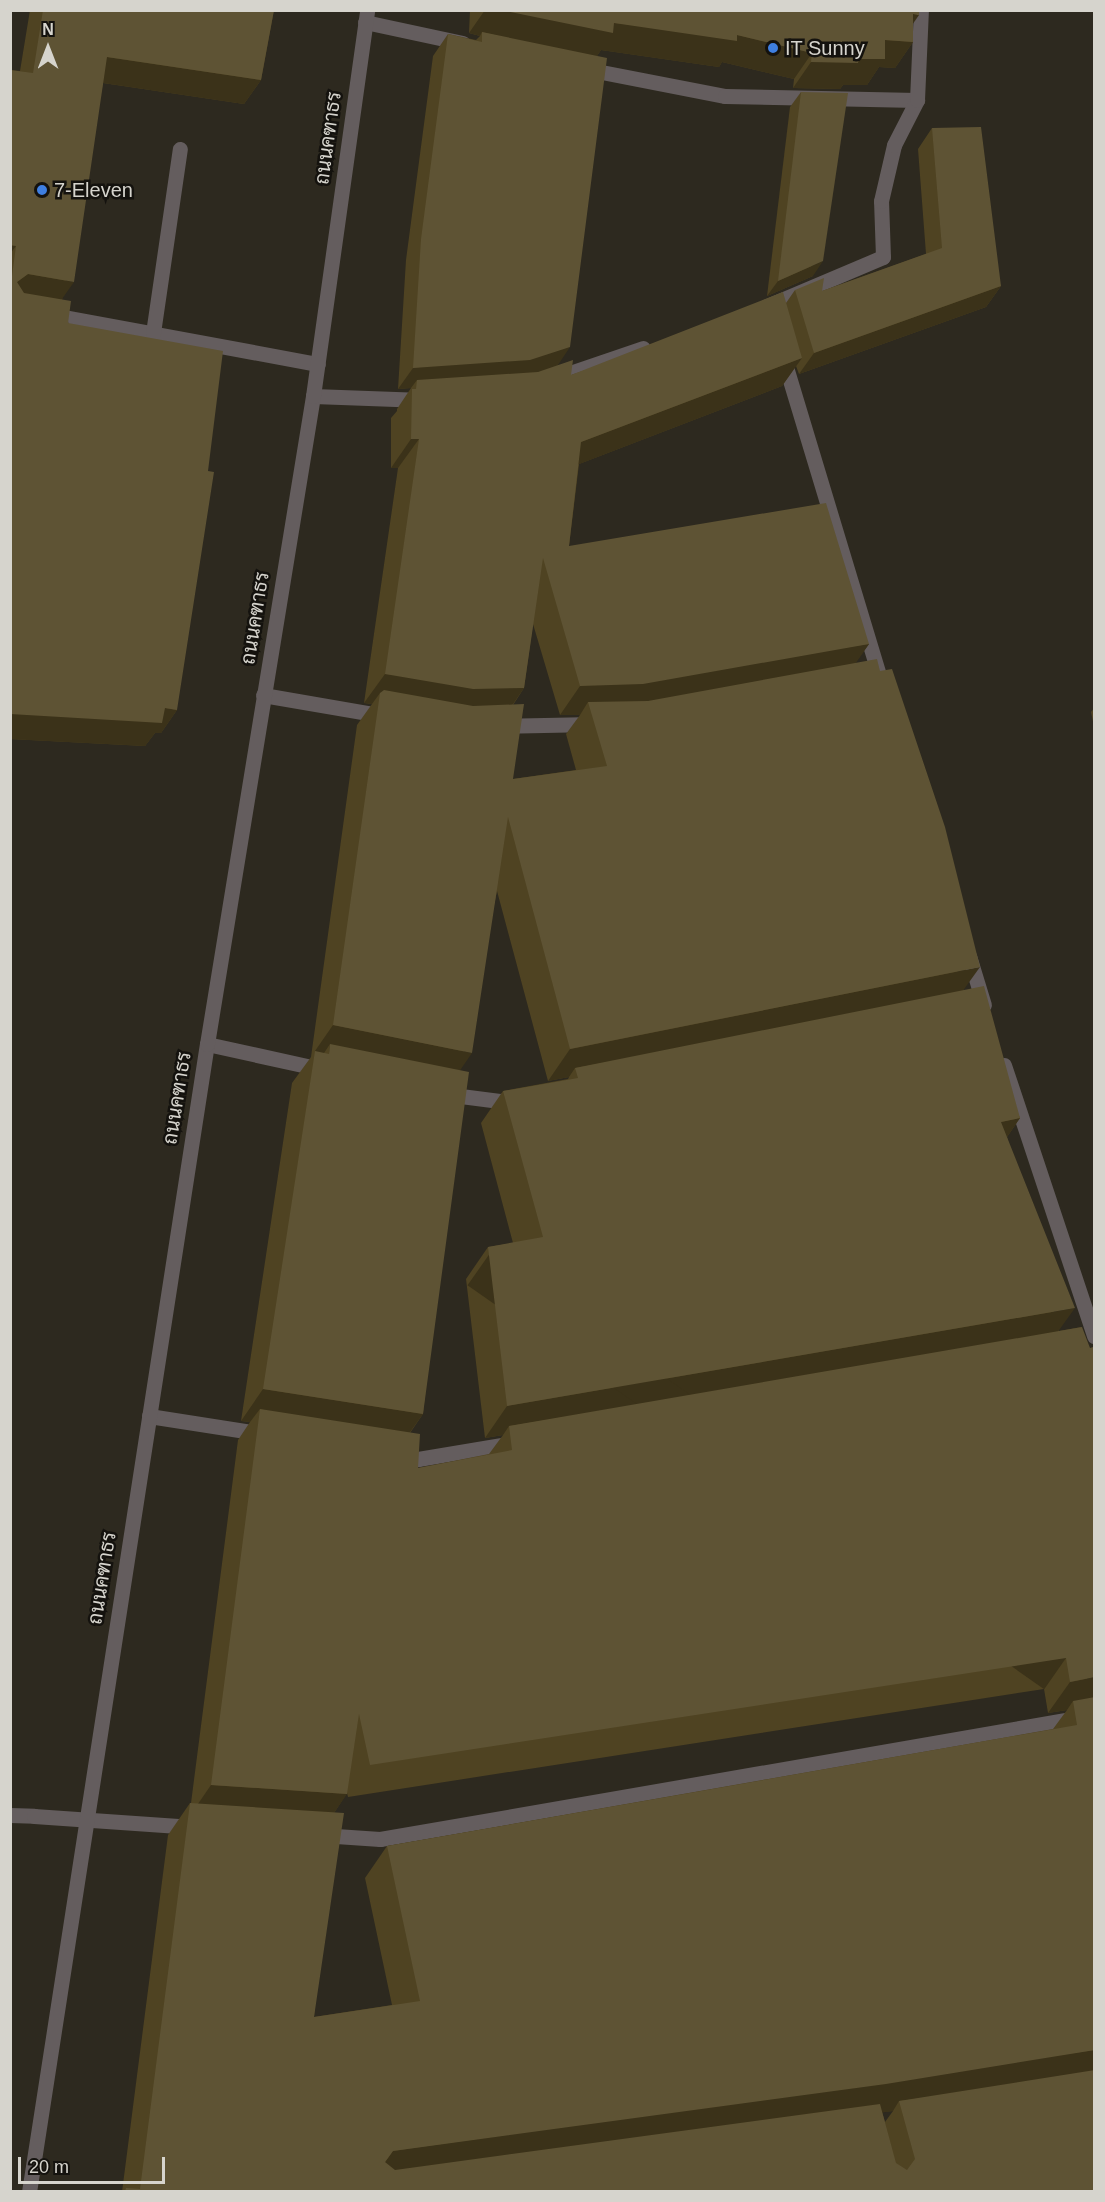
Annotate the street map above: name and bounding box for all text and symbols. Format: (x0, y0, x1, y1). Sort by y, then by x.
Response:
north arrow (18, 18, 78, 78)
text: N (42, 21, 54, 38)
place label: IT Sunny (785, 36, 865, 60)
marker: IT Sunny (766, 41, 780, 55)
street label: ถนนคฑาธร (310, 90, 346, 186)
place label: 7-Eleven (54, 178, 133, 202)
marker: 7-Eleven (35, 183, 49, 197)
street label: ถนนคฑาธร (236, 570, 274, 666)
street label: ถนนคฑาธร (158, 1050, 196, 1146)
street label: ถนนคฑาธร (83, 1530, 121, 1626)
scale bar (21, 2145, 168, 2183)
text: 20 m (29, 2157, 69, 2177)

